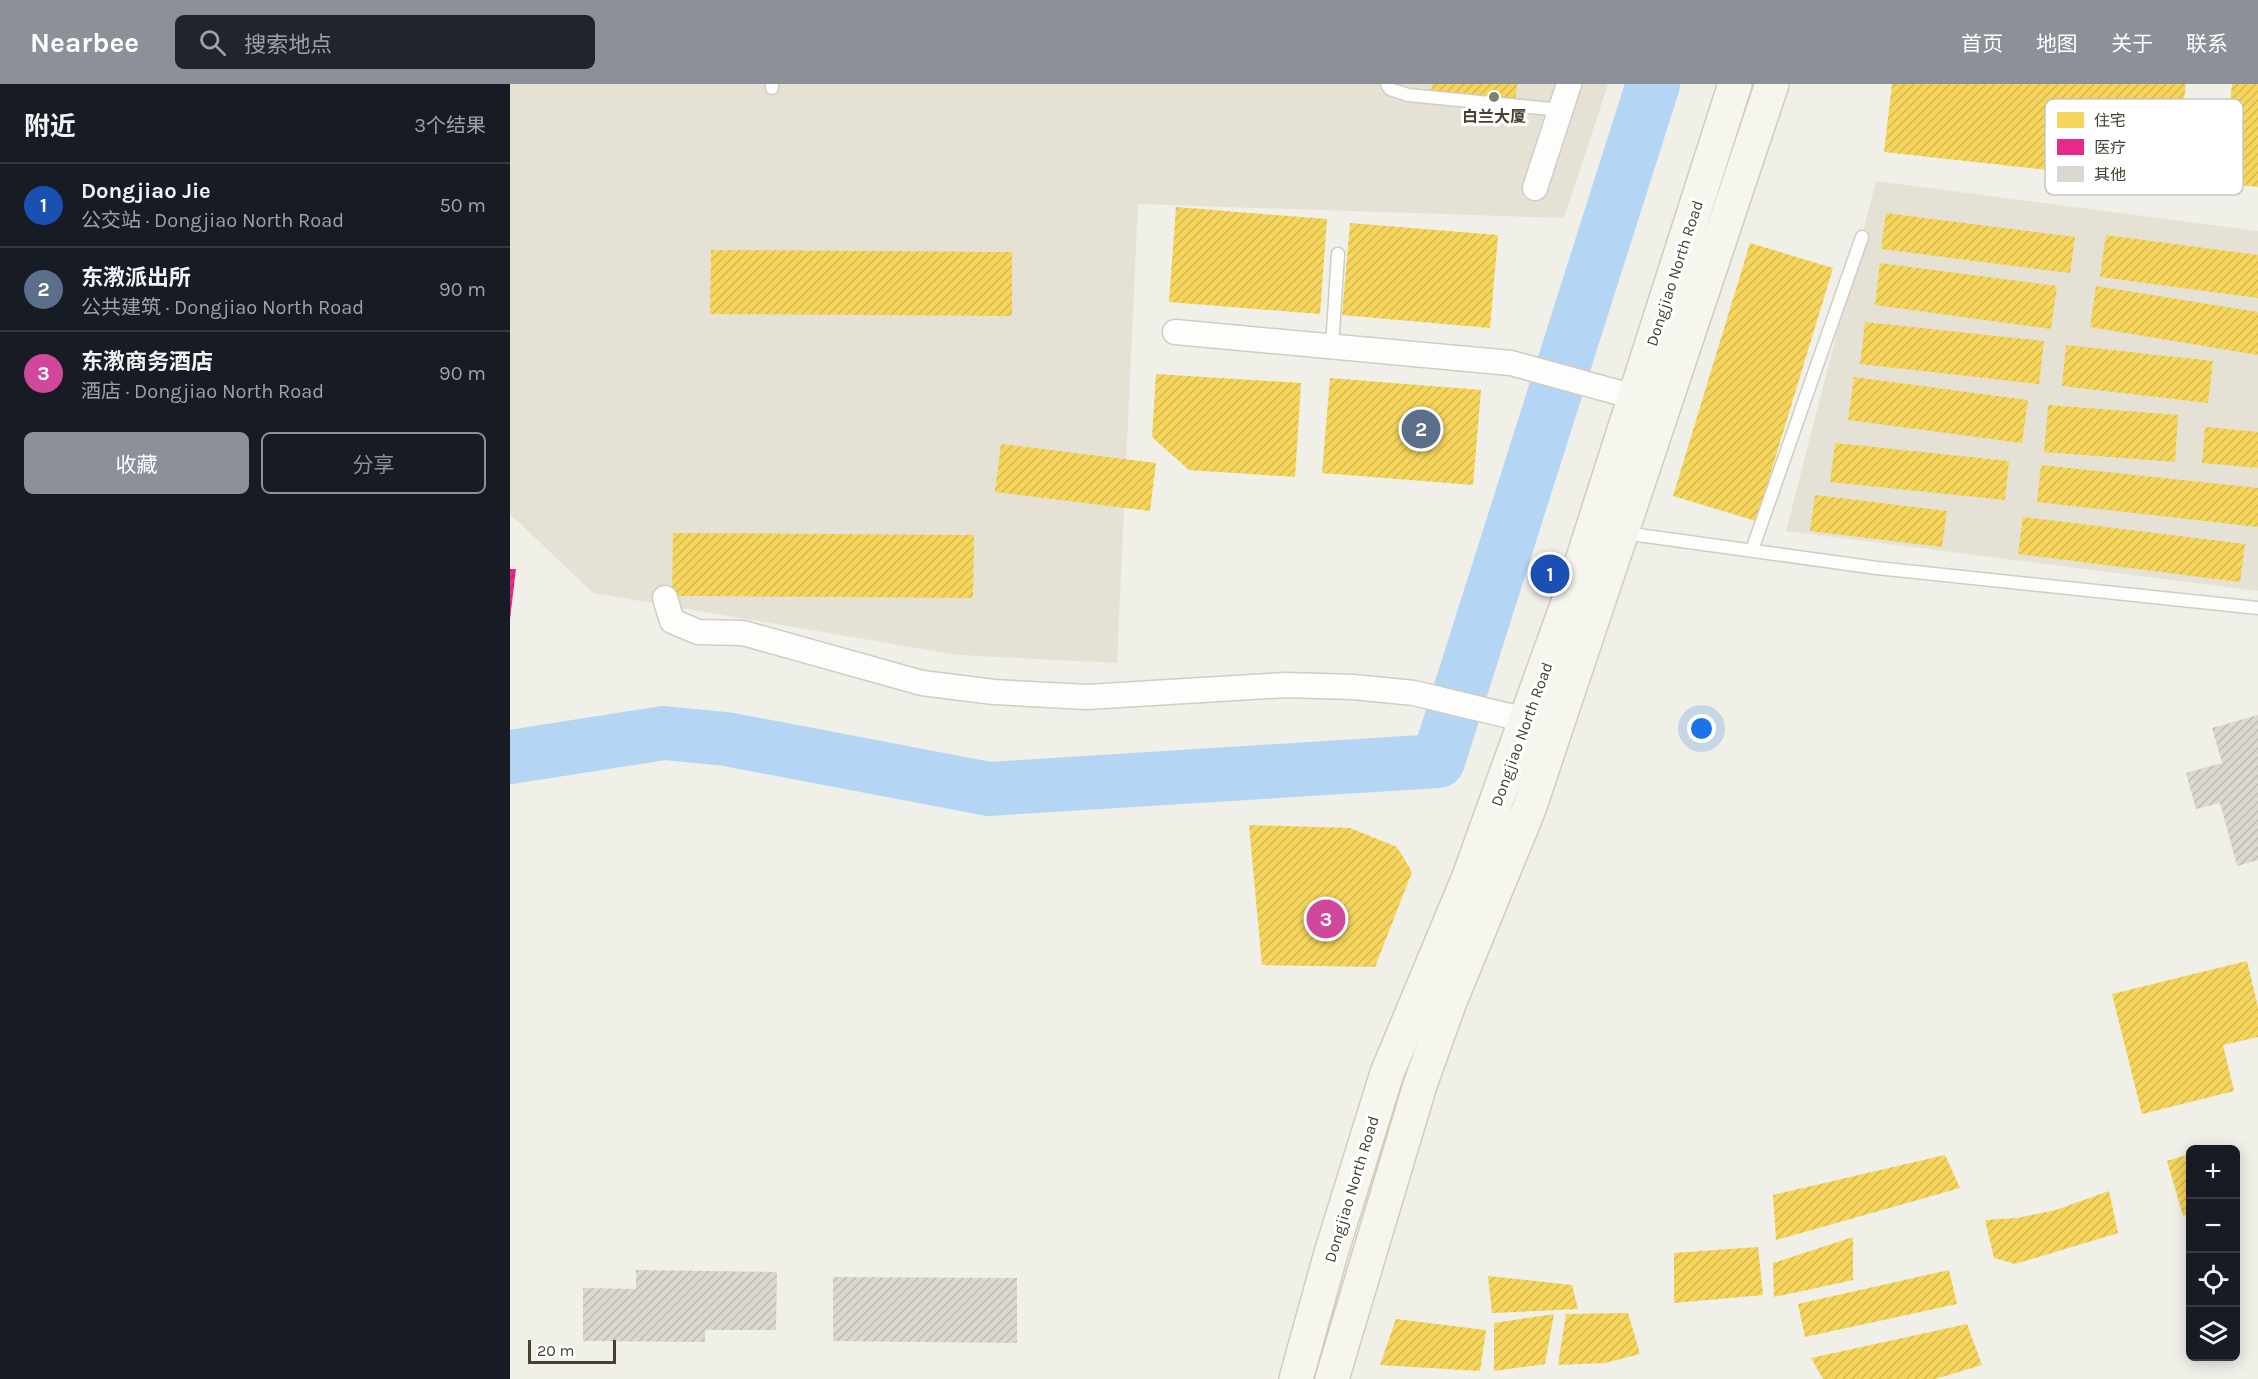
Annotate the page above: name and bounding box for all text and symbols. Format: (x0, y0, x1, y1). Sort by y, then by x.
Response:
search box (175, 15, 595, 69)
text: Nearbee (30, 26, 139, 59)
icon: search (196, 26, 229, 59)
text: 搜索地点 (244, 32, 332, 58)
text: 首页 (1961, 32, 2003, 56)
text: 地图 (2036, 32, 2078, 56)
text: 关于 (2111, 32, 2153, 56)
text: 联系 (2186, 32, 2228, 56)
marker: 白兰大厦 (1487, 90, 1501, 104)
legend (2045, 99, 2243, 195)
place label: 白兰大厦 (1462, 107, 1526, 126)
text: 附近 (24, 111, 76, 142)
text: 住宅 (2094, 111, 2126, 130)
text: 3个结果 (414, 114, 486, 137)
text: 医疗 (2094, 138, 2126, 157)
text: 其他 (2094, 165, 2126, 184)
text: Dongjiao Jie (81, 178, 211, 204)
text: 1 (40, 194, 47, 217)
text: 50 m (439, 194, 486, 217)
street label: Dongjiao North Road (1642, 198, 1707, 348)
text: 公交站 · Dongjiao North Road (81, 209, 344, 232)
text: 东漖派出所 (81, 265, 191, 291)
text: 2 (37, 278, 50, 301)
text: 90 m (439, 278, 486, 301)
text: 公共建筑 · Dongjiao North Road (81, 296, 364, 319)
text: 东漖商务酒店 (81, 349, 213, 375)
text: 3 (37, 362, 50, 385)
text: 90 m (439, 362, 486, 385)
text: 酒店 · Dongjiao North Road (81, 380, 324, 403)
pin: 2 (1402, 406, 1440, 452)
button: 收藏 (24, 432, 249, 494)
button: 分享 (261, 432, 486, 494)
pin: 1 (1530, 552, 1570, 596)
street label: Dongjiao North Road (1487, 659, 1556, 809)
your location (1687, 714, 1716, 743)
pin: 3 (1306, 896, 1346, 942)
street label: Dongjiao North Road (1320, 1114, 1383, 1265)
map controls (2186, 1145, 2240, 1361)
button: + (2186, 1145, 2240, 1199)
button: − (2186, 1199, 2240, 1253)
button: locate (2186, 1253, 2240, 1307)
button: layers (2186, 1307, 2240, 1361)
scale bar (528, 1337, 616, 1364)
text: 20 m (537, 1341, 575, 1360)

